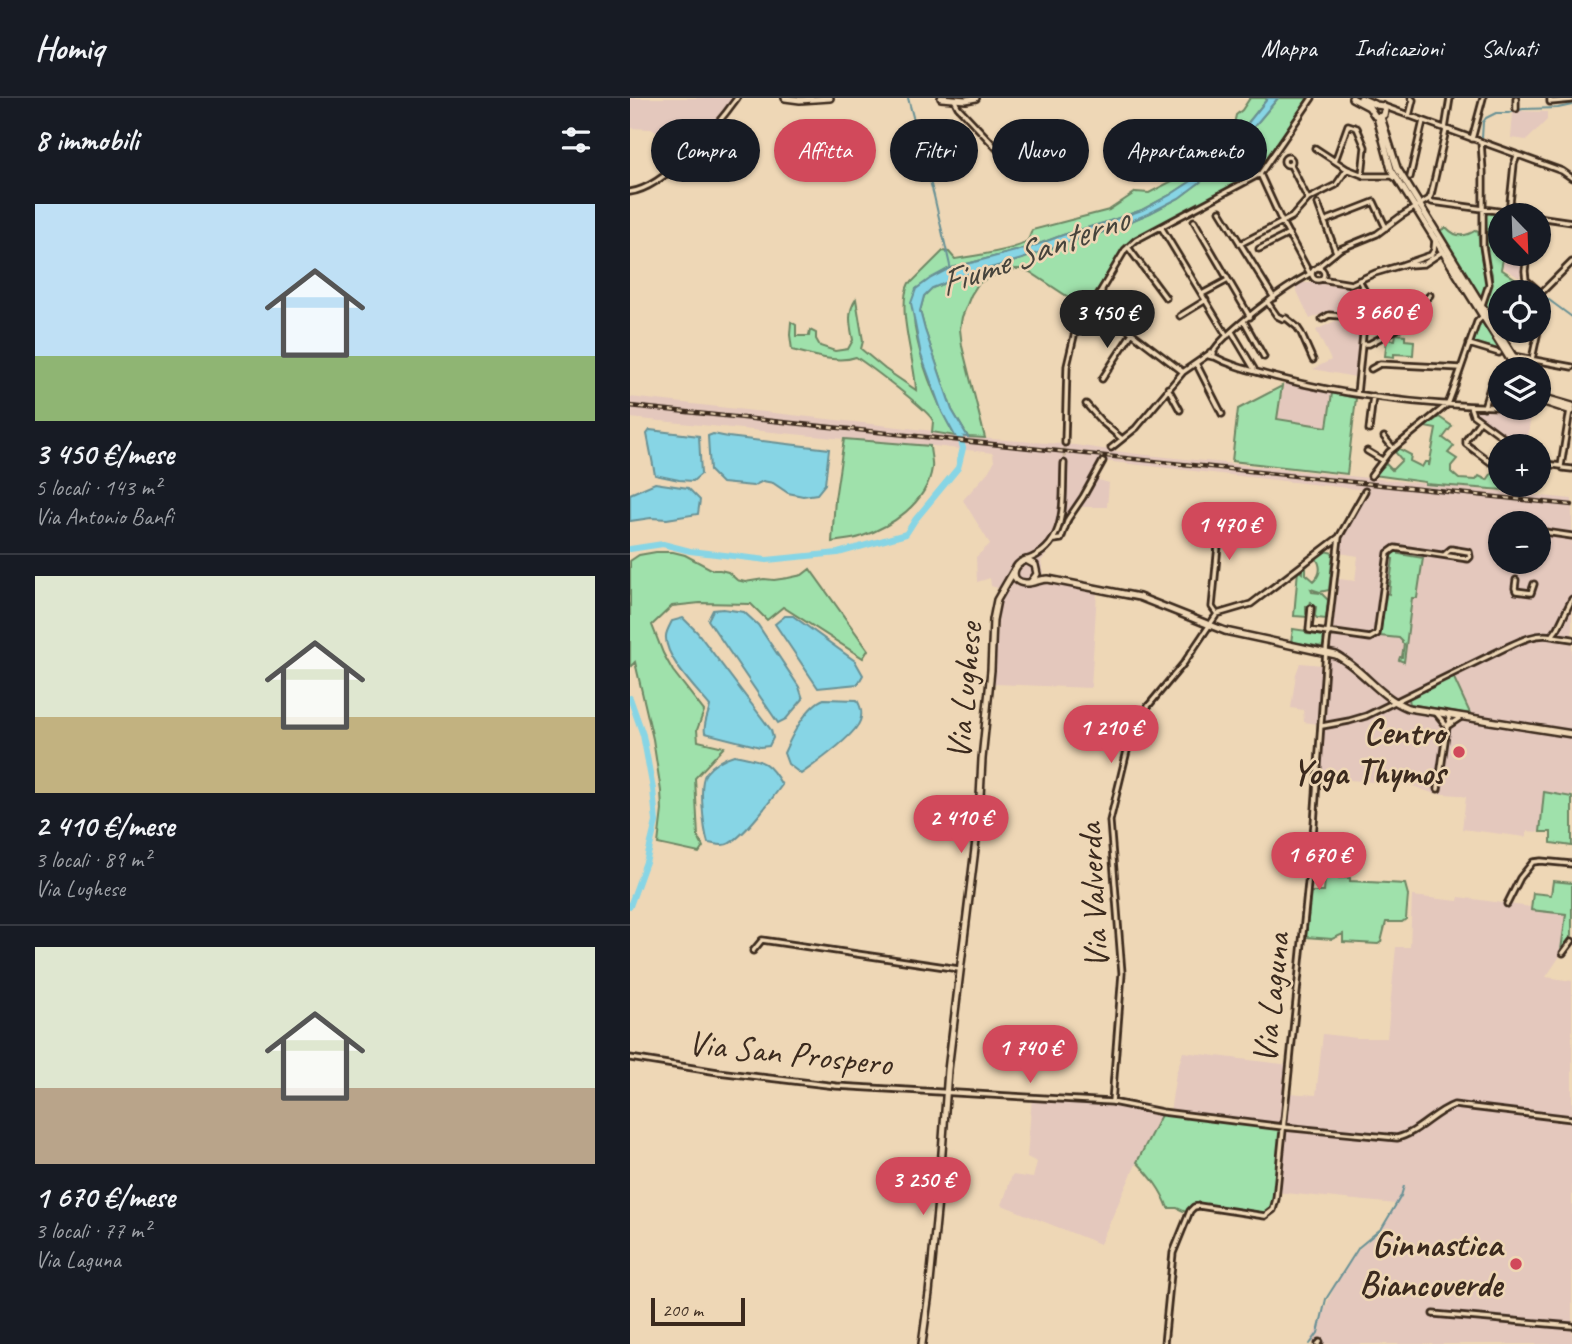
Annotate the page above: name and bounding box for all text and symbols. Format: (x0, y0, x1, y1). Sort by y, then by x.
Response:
text: Homiq (35, 27, 104, 69)
text: Mappa (1261, 33, 1317, 63)
text: Indicazioni (1355, 33, 1443, 63)
text: Salvati (1481, 33, 1537, 63)
chip: Compra (651, 119, 760, 182)
chip: Affitta (774, 119, 876, 182)
chip: Filtri (890, 119, 978, 182)
chip: Nuovo (992, 119, 1089, 182)
chip: Appartamento (1103, 119, 1267, 182)
text: 8 immobili (35, 121, 138, 159)
icon: filters (557, 121, 595, 159)
water label: Fiume Santerno (932, 193, 1139, 307)
north arrow (1488, 203, 1550, 266)
map controls (1488, 203, 1551, 574)
icon: home (252, 250, 378, 376)
button: locate (1488, 280, 1551, 343)
pin: 3 660 € (1320, 289, 1450, 349)
pin: 3 450 € (1042, 290, 1172, 350)
text: 3 660 € (1353, 297, 1417, 326)
text: 3 450 € (1076, 298, 1138, 327)
button: layers (1488, 357, 1551, 420)
button: + (1488, 434, 1551, 497)
text: 3 450 €/mese (35, 435, 174, 473)
text: 5 locali · 143 m² (35, 473, 161, 502)
text: Via Antonio Banfi (35, 502, 173, 531)
pin: 1 470 € (1164, 503, 1294, 562)
text: 1 470 € (1198, 510, 1260, 539)
button: − (1488, 511, 1551, 574)
street label: Via Lughese (936, 618, 993, 761)
icon: home (252, 622, 378, 748)
pin: 1 210 € (1046, 706, 1176, 765)
place label: Centro Yoga Thymos (1292, 710, 1449, 795)
text: 1 210 € (1080, 713, 1142, 742)
marker: Centro Yoga Thymos (1451, 744, 1467, 760)
pin: 2 410 € (896, 796, 1026, 855)
text: 2 410 € (930, 803, 992, 832)
text: 2 410 €/mese (35, 807, 175, 845)
street label: Via Valverda (1067, 820, 1119, 970)
pin: 1 670 € (1254, 832, 1384, 892)
text: 1 670 € (1287, 840, 1351, 869)
text: 3 locali · 89 m² (35, 845, 150, 874)
text: Via Lughese (35, 874, 125, 903)
street label: Via Laguna (1242, 929, 1300, 1065)
icon: home (252, 993, 378, 1119)
street label: Via San Prospero (686, 1020, 896, 1086)
pin: 1 740 € (965, 1026, 1095, 1085)
text: 1 740 € (999, 1033, 1061, 1062)
pin: 3 250 € (858, 1158, 988, 1217)
text: 3 250 € (892, 1165, 954, 1194)
text: 1 670 €/mese (35, 1178, 175, 1216)
text: 3 locali · 77 m² (35, 1216, 150, 1245)
place label: Ginnastica Biancoverde (1359, 1222, 1505, 1307)
text: Via Laguna (35, 1245, 121, 1274)
marker: Ginnastica Biancoverde (1508, 1256, 1524, 1272)
scale bar (651, 1295, 746, 1327)
text: 200 m (662, 1298, 703, 1322)

